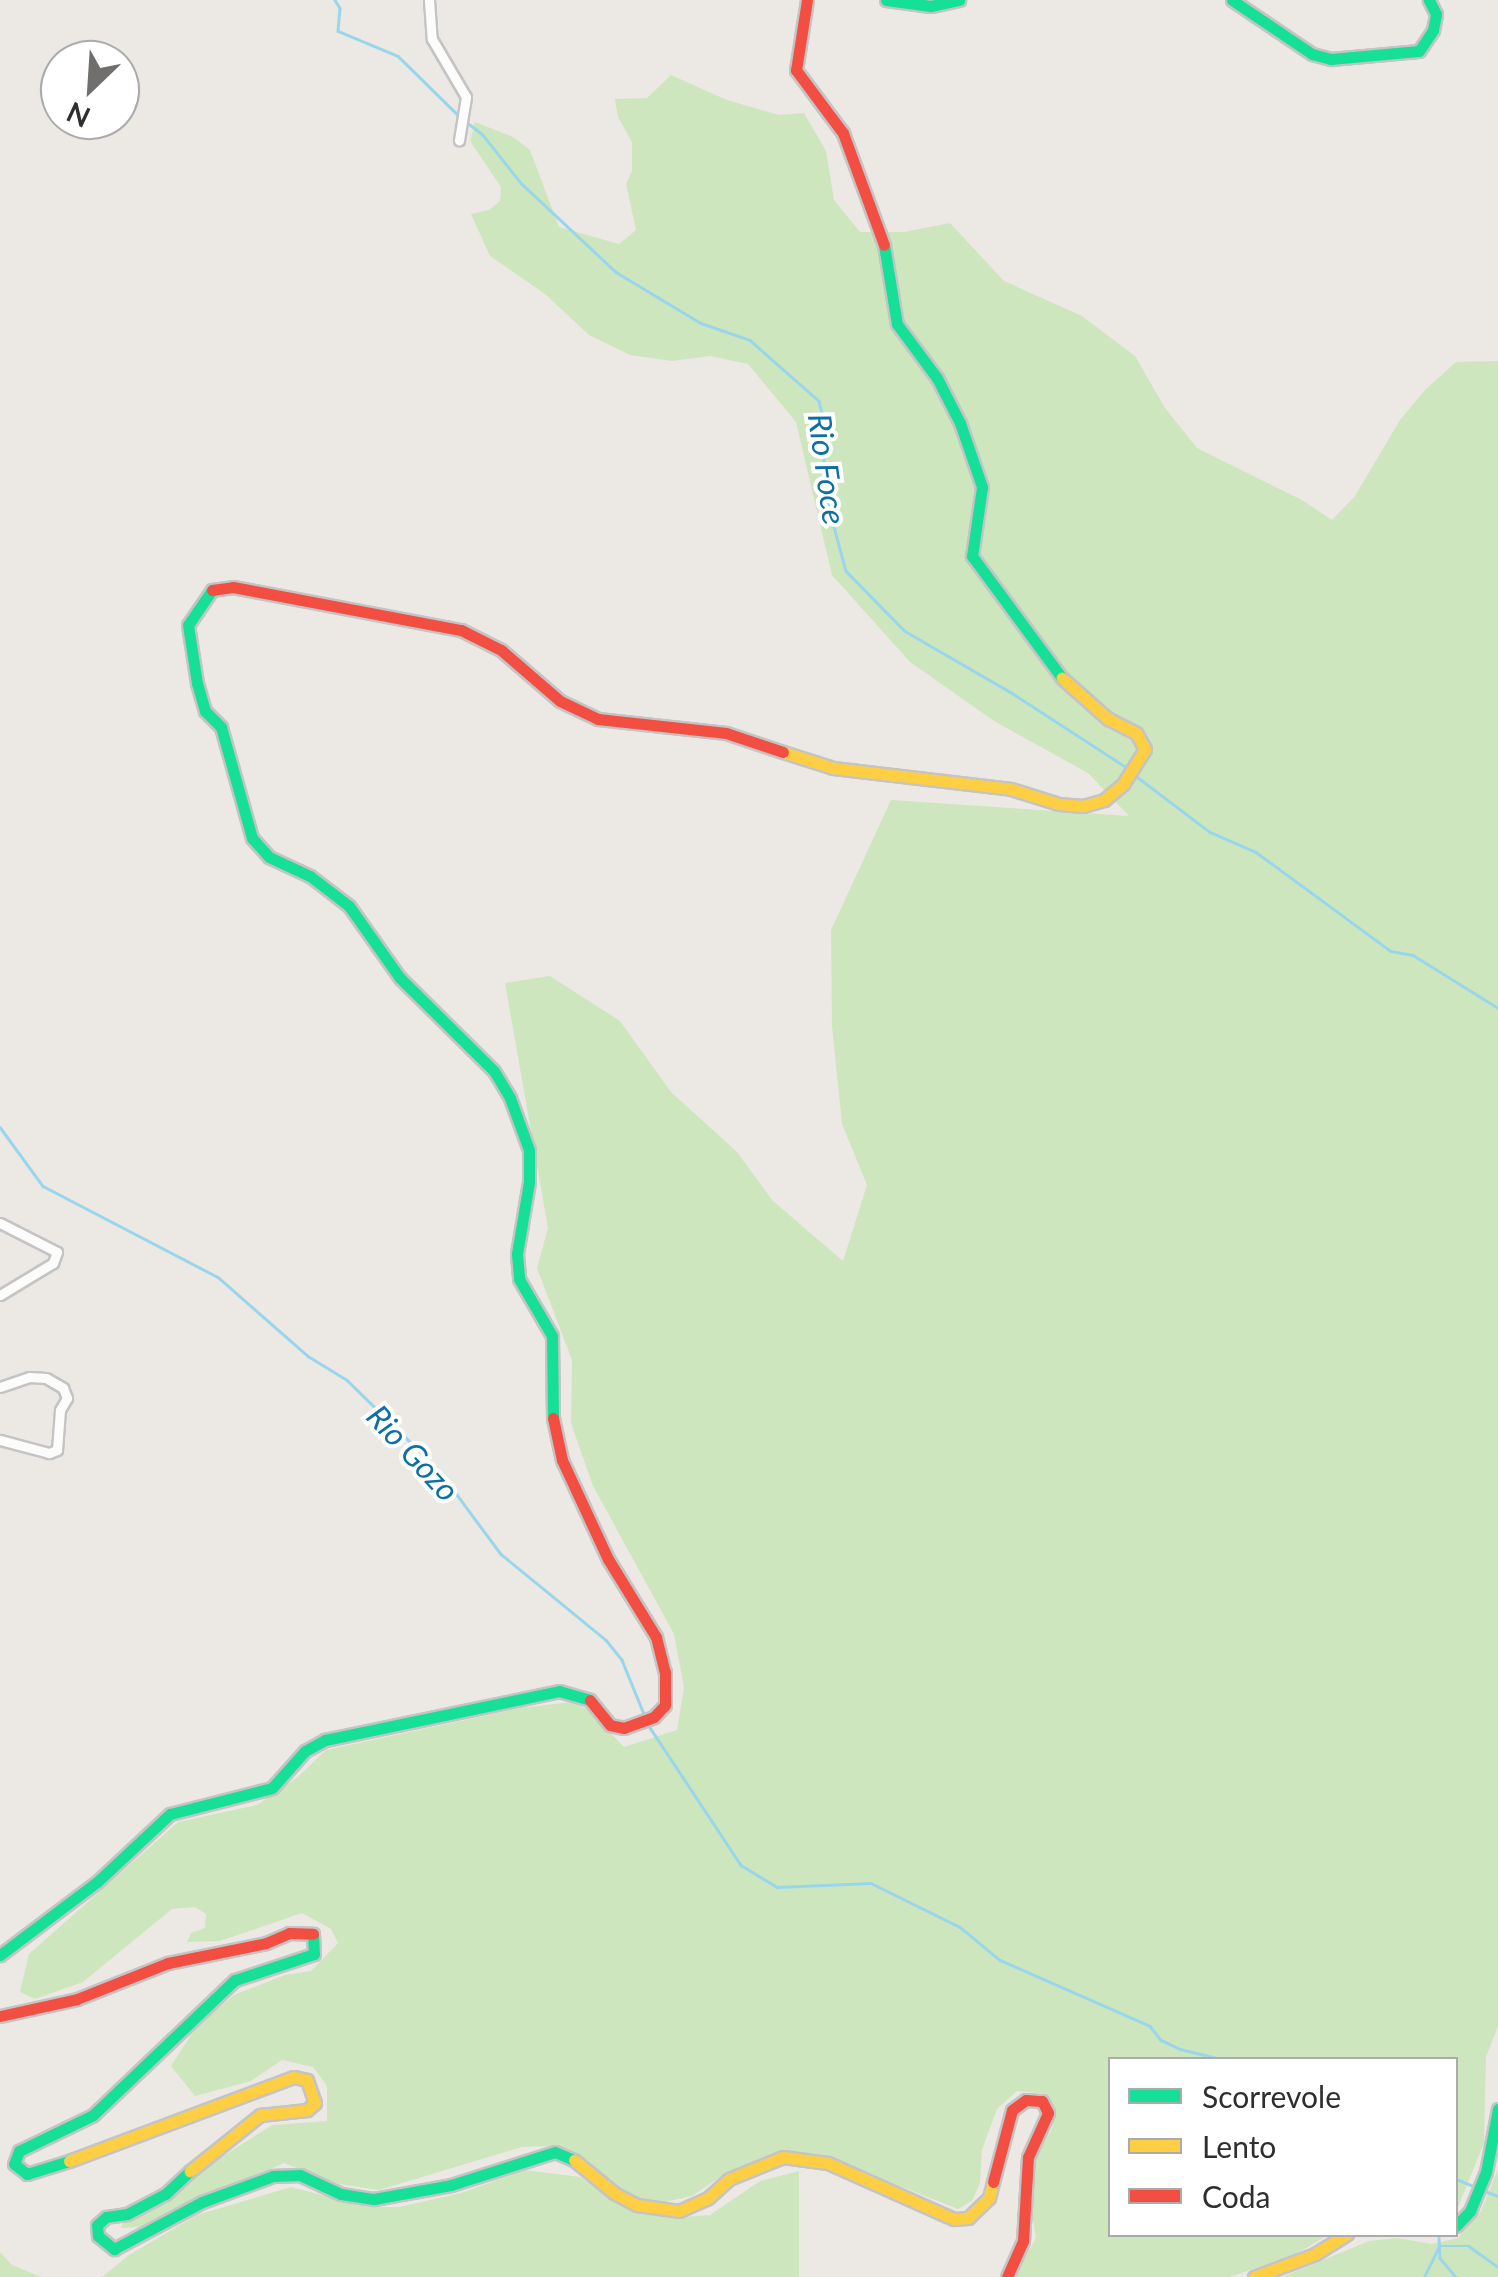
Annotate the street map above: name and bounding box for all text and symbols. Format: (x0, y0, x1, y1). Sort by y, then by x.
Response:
north arrow (40, 40, 140, 140)
text: N (61, 95, 95, 135)
water label: Rio Foce (800, 411, 854, 527)
water label: Rio Gozo (359, 1397, 467, 1509)
legend (1108, 2057, 1458, 2237)
text: Scorrevole (1202, 2078, 1341, 2114)
text: Lento (1202, 2128, 1276, 2164)
text: Coda (1202, 2178, 1270, 2214)

